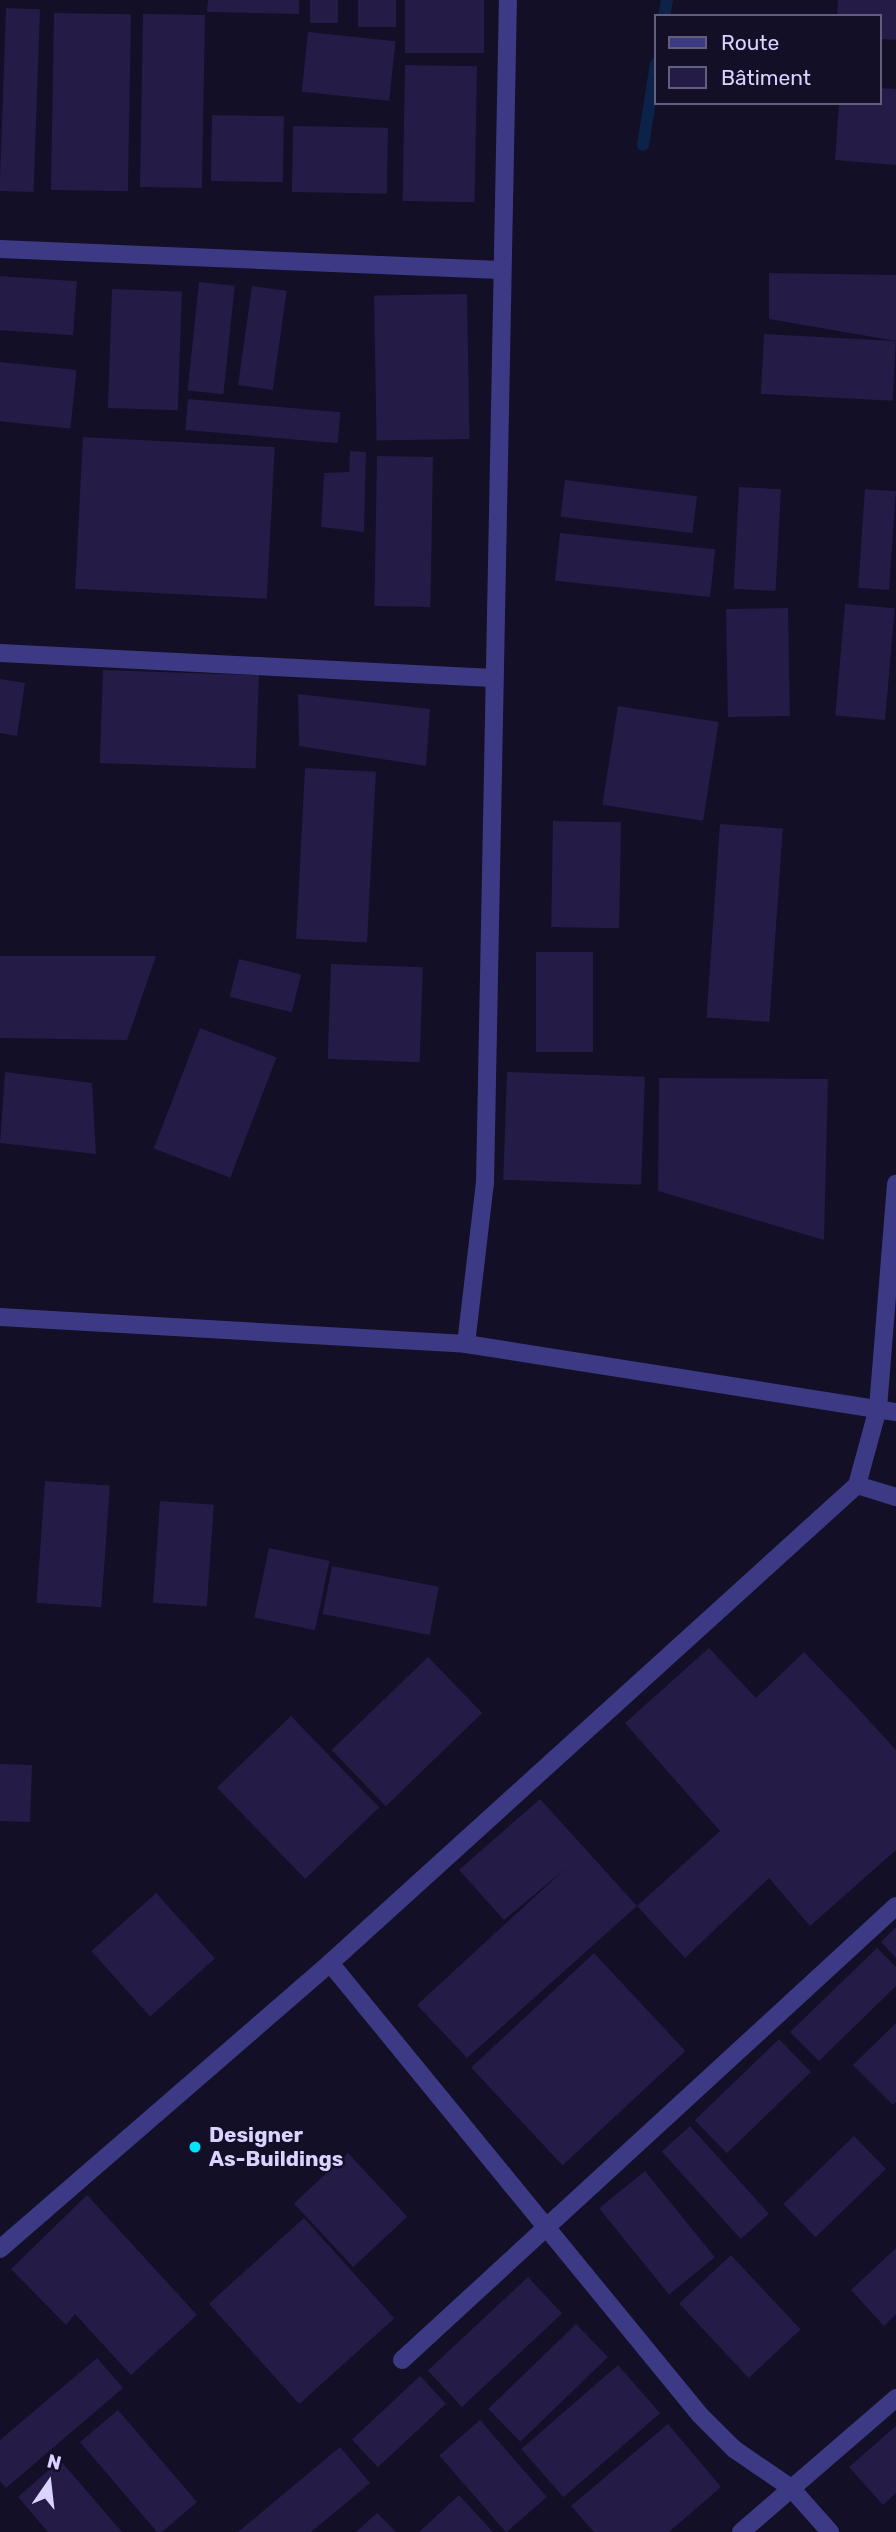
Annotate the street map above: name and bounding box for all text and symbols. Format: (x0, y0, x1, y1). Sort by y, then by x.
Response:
legend (654, 14, 882, 105)
text: Route (721, 30, 779, 55)
text: Bâtiment (721, 65, 811, 90)
place label: Designer As-Buildings (209, 2122, 343, 2172)
marker: Designer As-Buildings (187, 2139, 203, 2155)
north arrow (14, 2448, 84, 2518)
text: N (45, 2449, 64, 2475)

